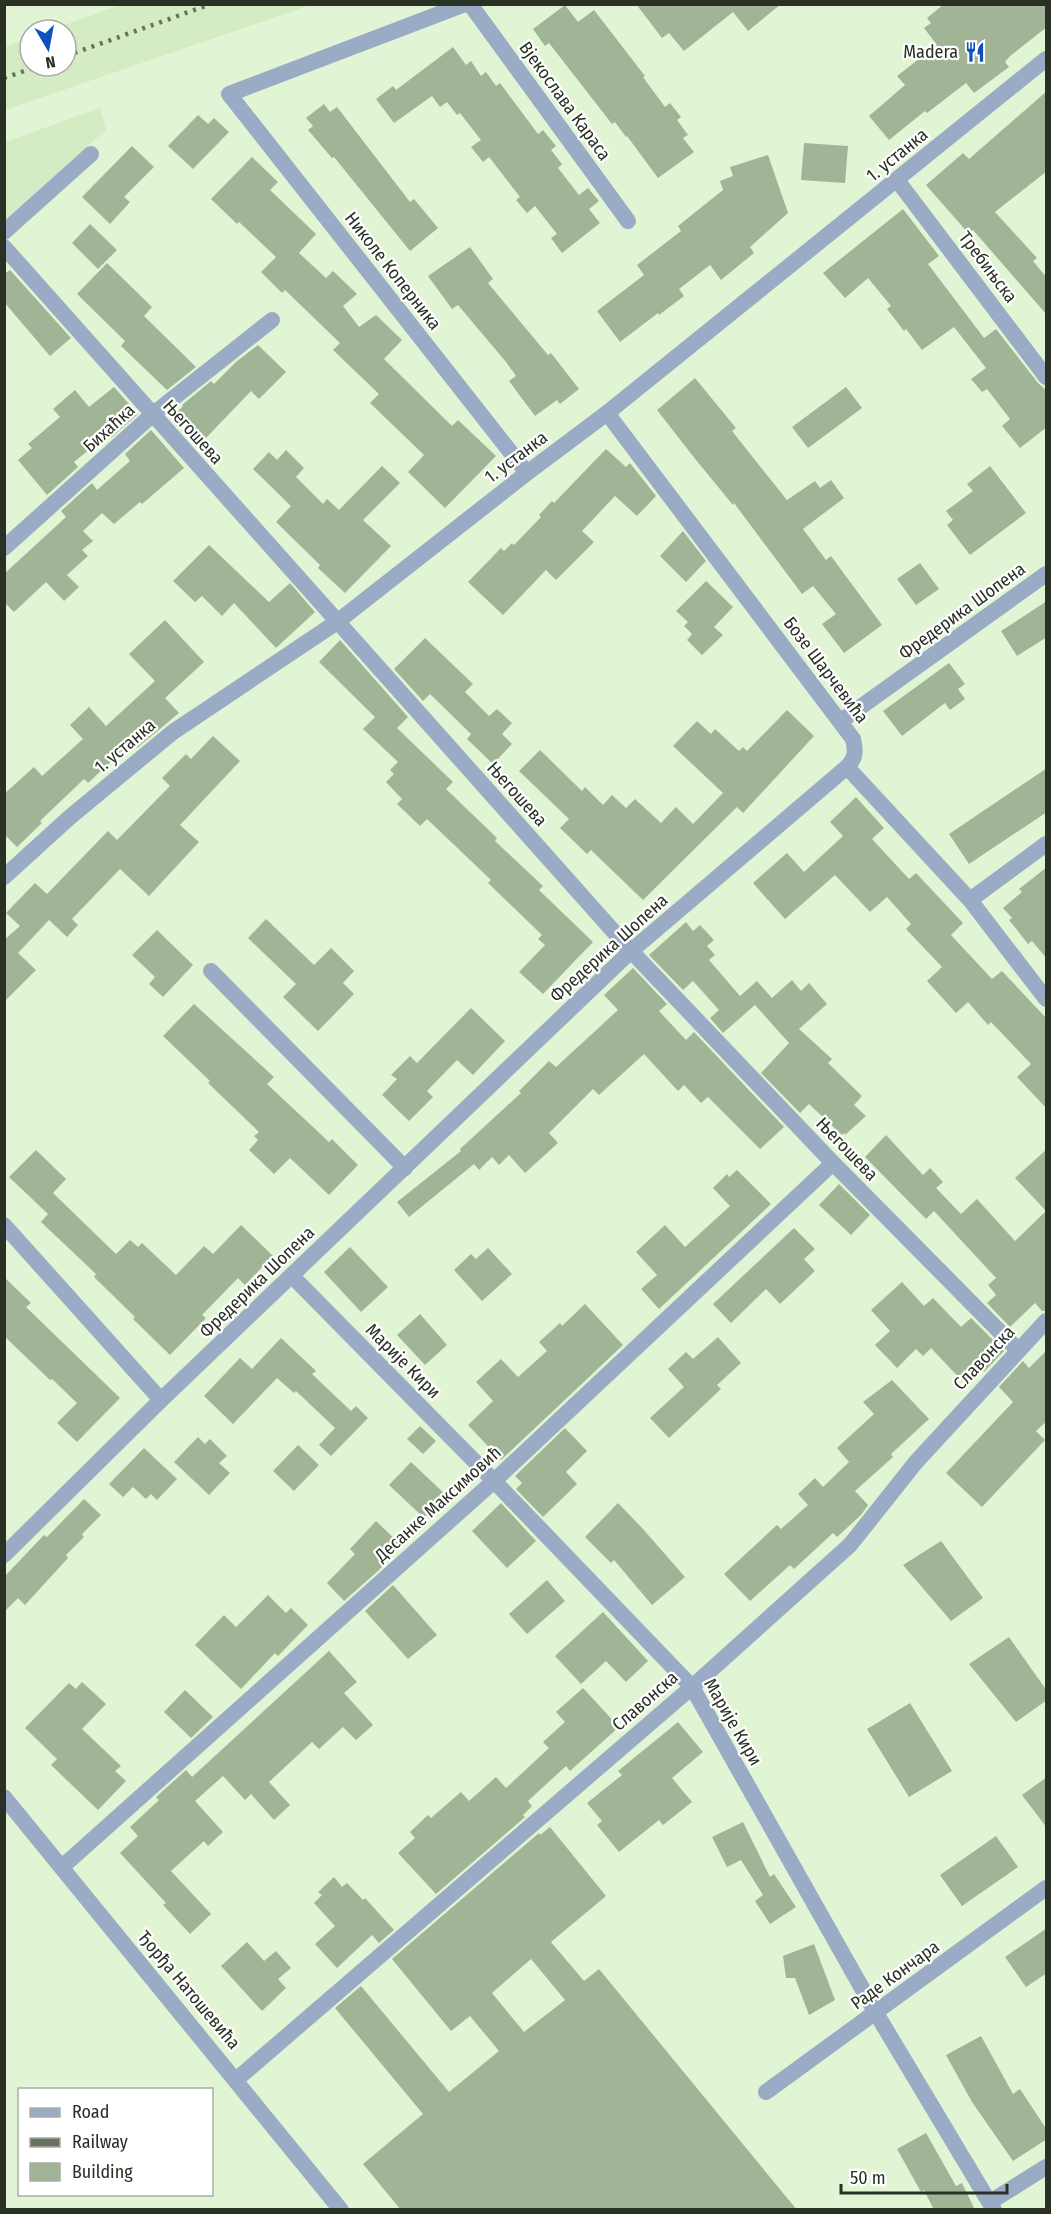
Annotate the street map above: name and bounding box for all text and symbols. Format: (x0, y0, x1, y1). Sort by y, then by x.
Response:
north arrow (18, 18, 78, 78)
street label: Вјекослава Караса (514, 37, 616, 165)
restaurant icon: Madera (963, 40, 987, 64)
place label: Madera (903, 41, 958, 63)
text: N (44, 52, 57, 72)
street label: 1. устанка (862, 123, 932, 186)
street label: Николе Коперника (340, 208, 446, 334)
street label: Требињска (954, 227, 1022, 307)
street label: Његошева (158, 395, 228, 469)
street label: Бихаћка (79, 399, 140, 457)
street label: 1. устанка (480, 426, 552, 488)
street label: Фредерика Шопена (894, 558, 1030, 664)
street label: Бозе Шарчевића (779, 612, 873, 728)
street label: 1. устанка (90, 714, 160, 778)
street label: Његошева (482, 757, 552, 831)
street label: Фредерика Шопена (545, 889, 673, 1007)
street label: Његошева (811, 1113, 883, 1185)
street label: Фредерика Шопена (195, 1221, 319, 1342)
street label: Марије Кири (361, 1319, 445, 1403)
street label: Славонска (949, 1321, 1019, 1395)
street label: Десанке Максимовић (370, 1442, 506, 1567)
street label: Славонска (608, 1666, 683, 1736)
street label: Марије Кири (699, 1674, 767, 1770)
street label: Ђорђа Натошевића (133, 1926, 245, 2054)
street label: Раде Кончара (847, 1935, 944, 2014)
legend (18, 2088, 213, 2196)
text: Road (72, 2101, 109, 2123)
text: Railway (72, 2131, 128, 2153)
scale bar (841, 2157, 1008, 2195)
text: Building (72, 2161, 133, 2183)
text: 50 m (850, 2167, 886, 2189)

